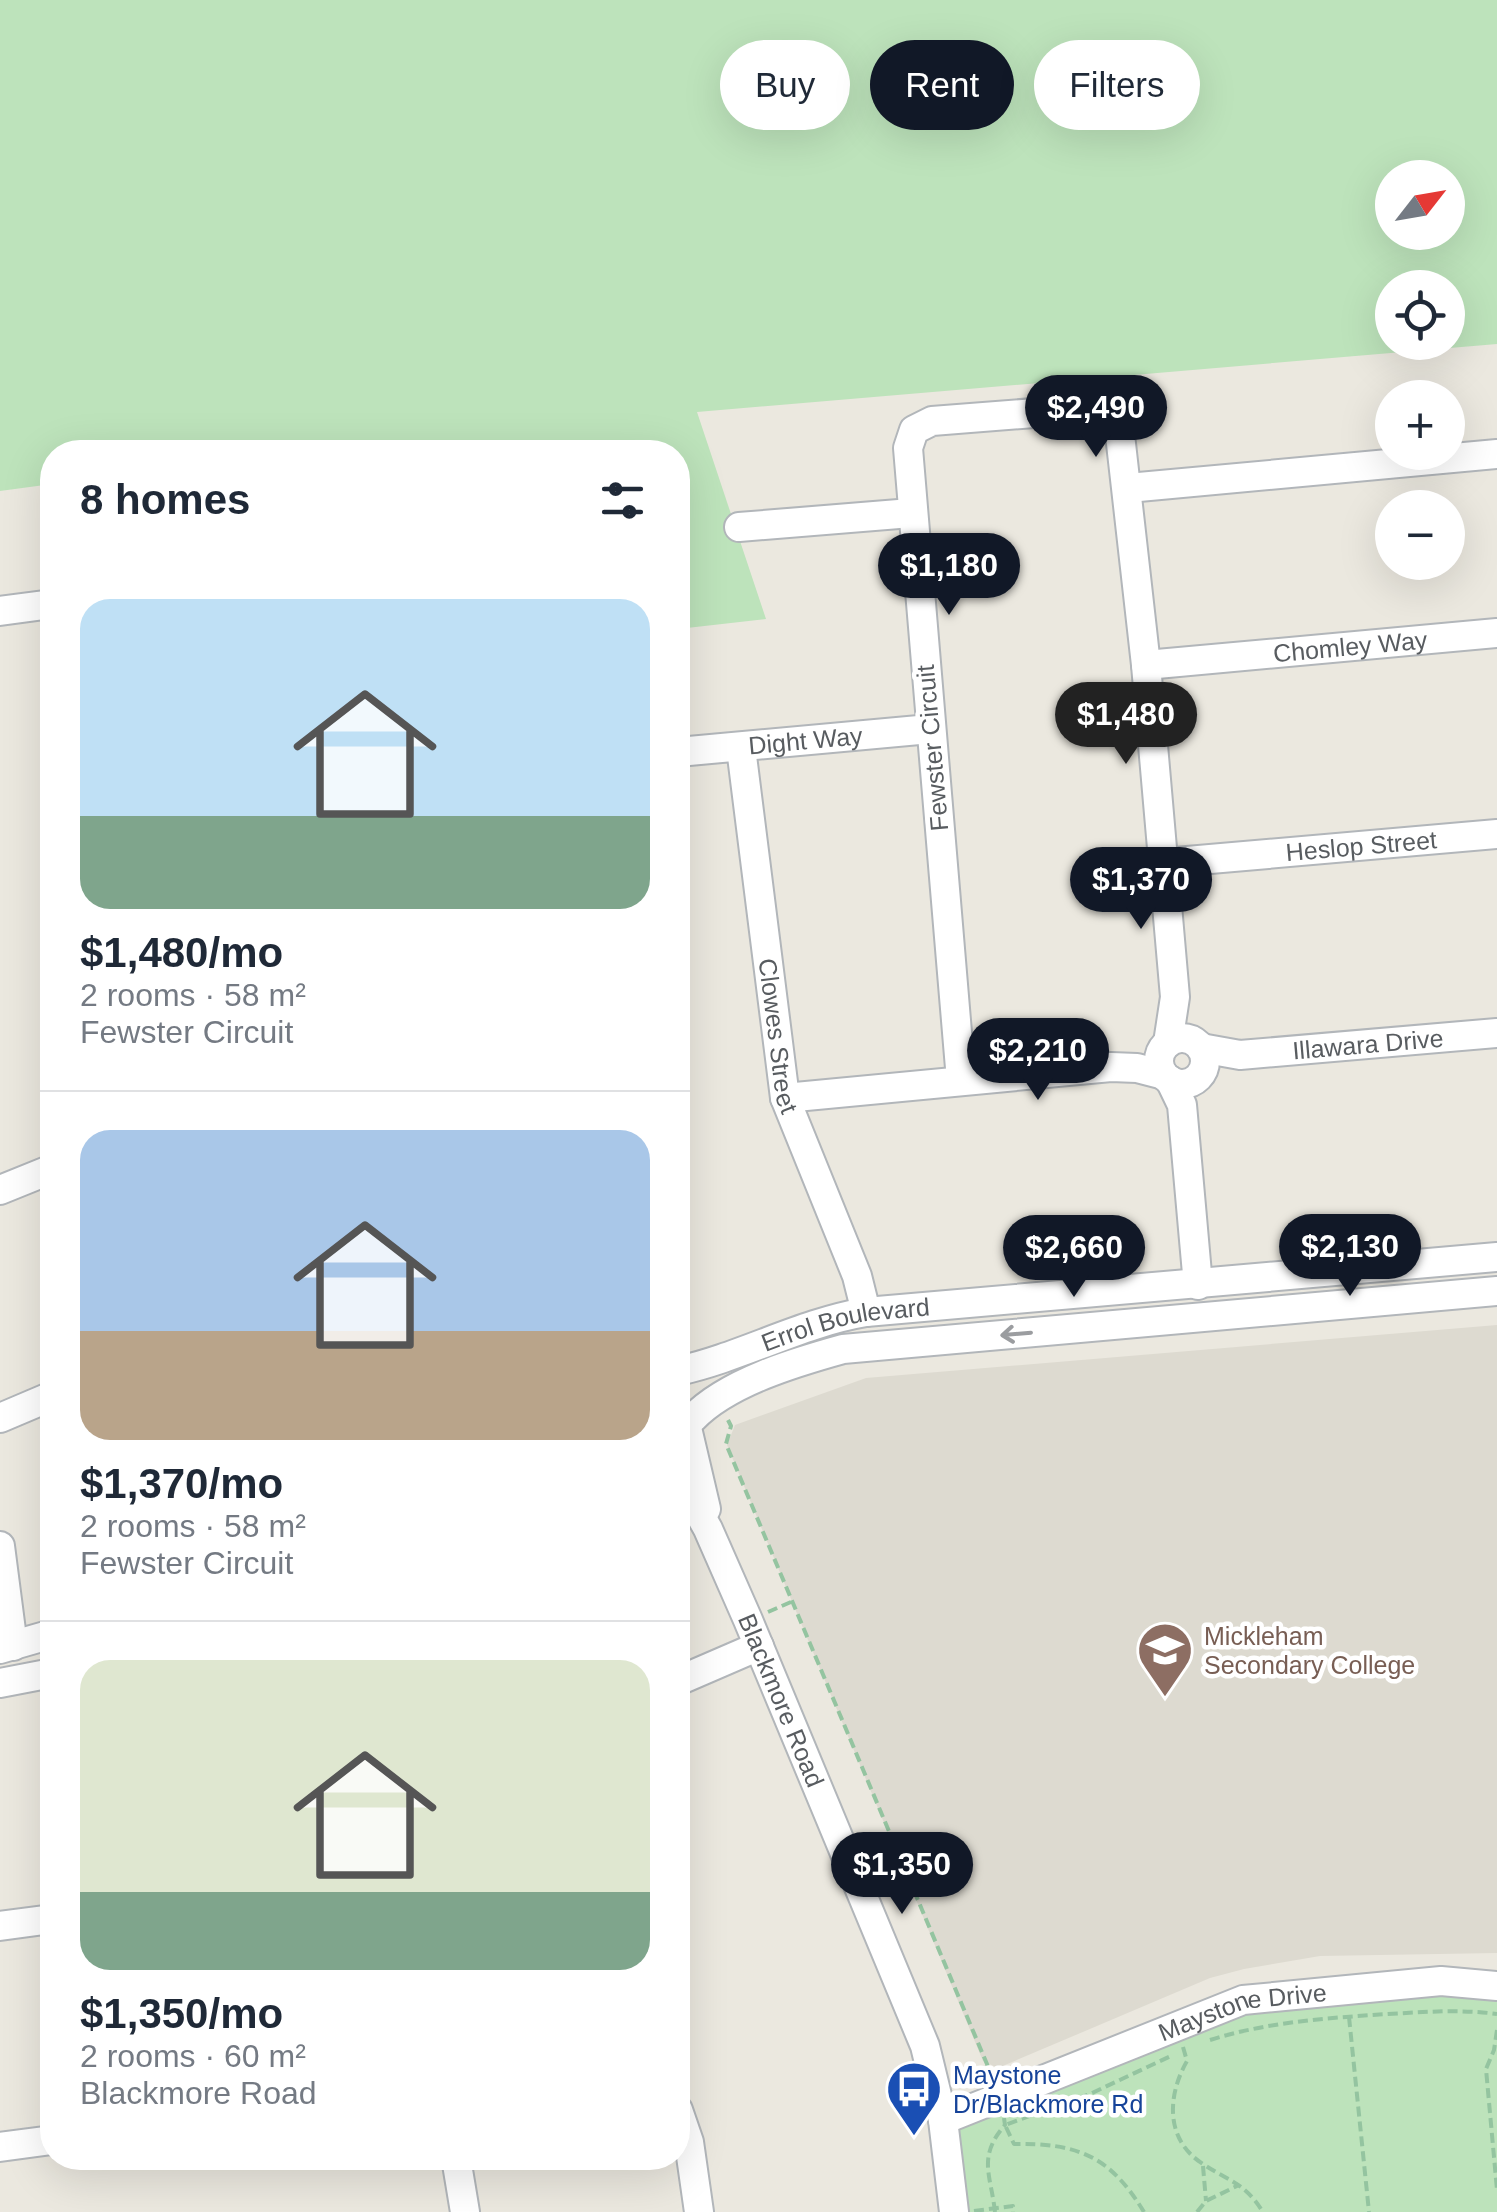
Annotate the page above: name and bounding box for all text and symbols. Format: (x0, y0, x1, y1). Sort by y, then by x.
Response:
chip: Buy (720, 40, 850, 130)
chip: Rent (870, 40, 1014, 130)
chip: Filters (1034, 40, 1200, 130)
north arrow (1375, 160, 1465, 250)
map controls (1375, 160, 1465, 580)
button: locate (1375, 270, 1465, 360)
pin: $2,490 (1015, 375, 1177, 460)
button: + (1375, 380, 1465, 470)
text: $2,490 (1047, 389, 1145, 425)
icon: filters (595, 473, 650, 528)
text: 8 homes (80, 476, 250, 523)
button: − (1375, 490, 1465, 580)
pin: $1,180 (868, 533, 1030, 618)
text: $1,180 (900, 547, 998, 583)
street label: Chomley Way (1272, 625, 1429, 667)
icon: home (275, 664, 455, 844)
street label: Fewster Circuit (911, 664, 953, 832)
pin: $1,480 (1045, 682, 1207, 767)
text: $1,480 (1077, 696, 1175, 732)
street label: Dight Way (747, 721, 864, 760)
street label: Heslop Street (1285, 825, 1438, 866)
pin: $1,370 (1060, 847, 1222, 932)
text: $1,370 (1092, 861, 1190, 897)
text: $1,480/mo (80, 929, 283, 976)
street label: Clowes Street (754, 957, 804, 1117)
text: 2 rooms · 58 m² (80, 977, 306, 1013)
text: Fewster Circuit (80, 1014, 293, 1050)
pin: $2,210 (957, 1018, 1119, 1103)
street label: Illawara Drive (1291, 1024, 1445, 1064)
text: $2,210 (989, 1032, 1087, 1068)
icon: home (275, 1195, 455, 1375)
pin: $2,130 (1269, 1214, 1431, 1299)
pin: $2,660 (993, 1215, 1155, 1300)
text: $2,130 (1301, 1228, 1399, 1264)
text: $2,660 (1025, 1229, 1123, 1265)
street label: Errol Boulevard (757, 1293, 931, 1357)
one-way arrow (1001, 1324, 1033, 1343)
text: $1,370/mo (80, 1460, 283, 1507)
text: 2 rooms · 58 m² (80, 1508, 306, 1544)
text: Fewster Circuit (80, 1545, 293, 1581)
street label: Blackmore Road (733, 1609, 830, 1791)
school or university icon: Mickleham Secondary College (1135, 1620, 1195, 1699)
place label: Mickleham Secondary College (1204, 1622, 1415, 1679)
icon: home (275, 1725, 455, 1905)
pin: $1,350 (821, 1832, 983, 1917)
text: $1,350 (853, 1846, 951, 1882)
street label: Maystone Drive (1154, 1978, 1328, 2046)
text: $1,350/mo (80, 1990, 283, 2037)
text: 2 rooms · 60 m² (80, 2038, 306, 2074)
bus stop icon: Maystone Dr/Blackmore Rd (884, 2059, 944, 2138)
place label: Maystone Dr/Blackmore Rd (953, 2061, 1143, 2118)
text: Blackmore Road (80, 2075, 317, 2111)

